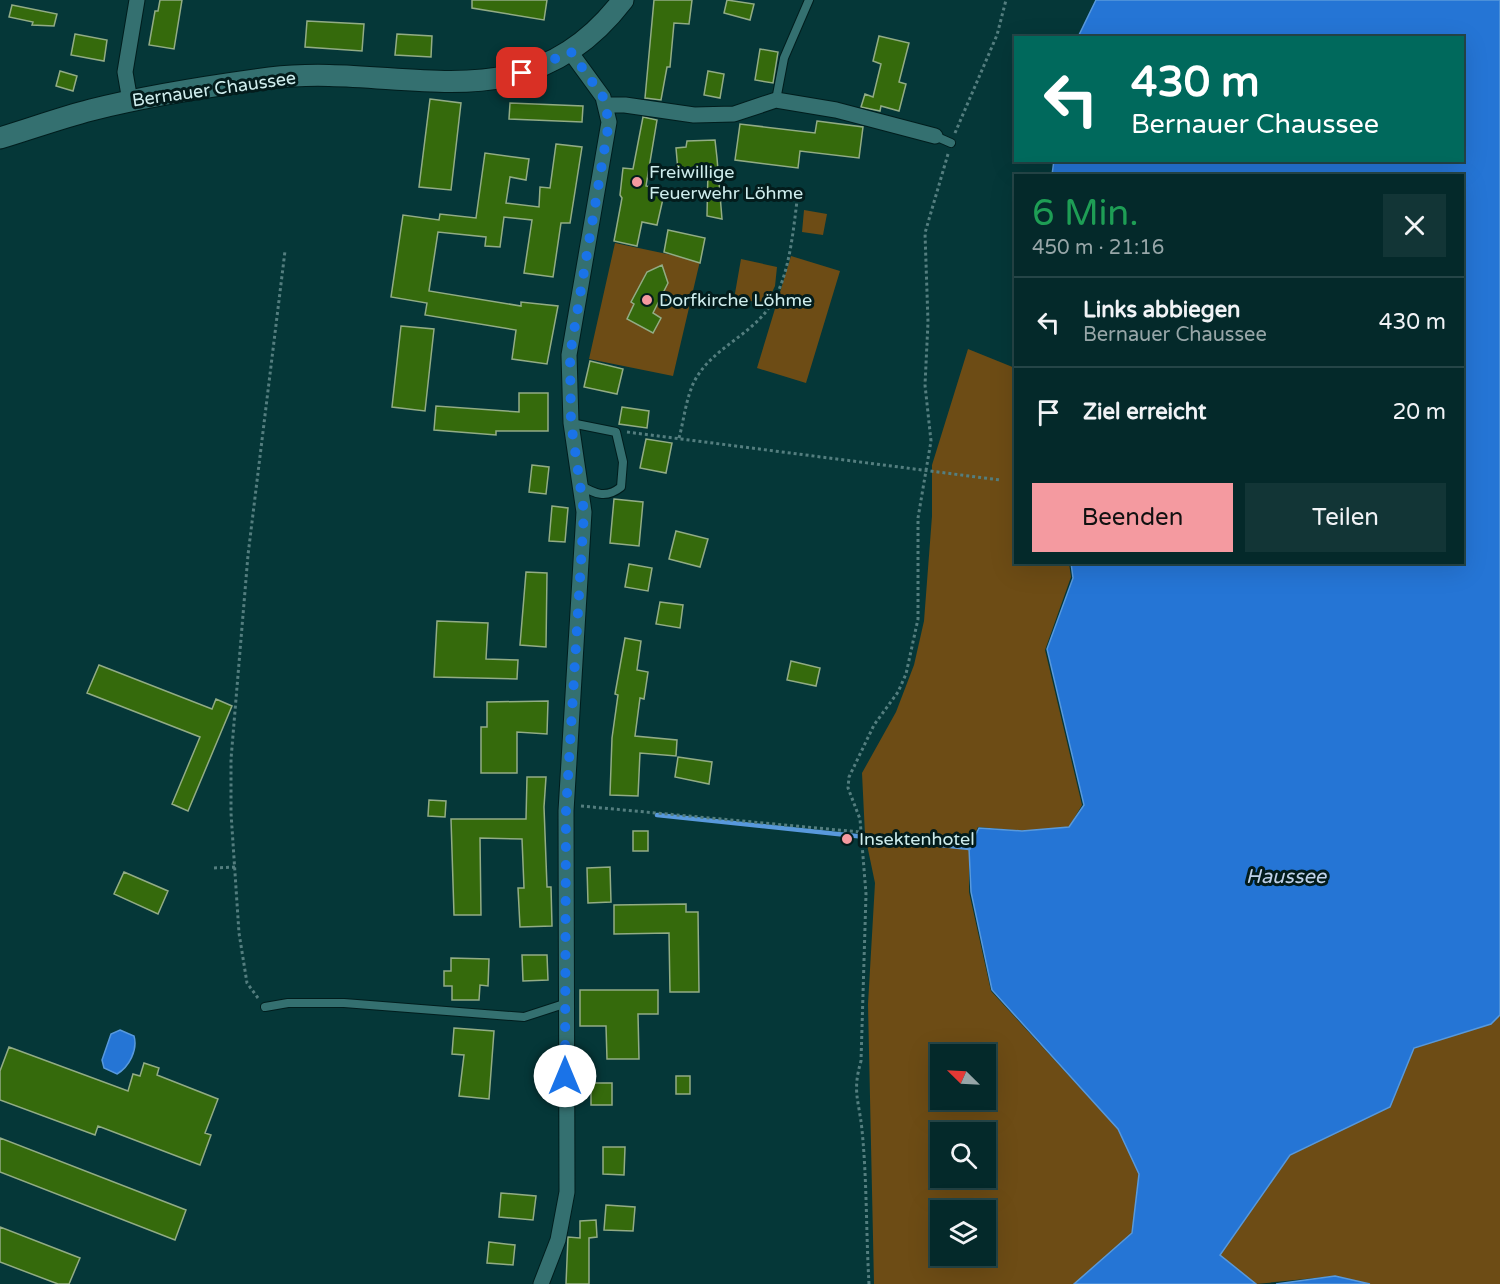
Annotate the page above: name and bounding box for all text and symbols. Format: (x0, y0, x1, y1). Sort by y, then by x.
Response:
pin (496, 47, 547, 98)
icon: arrive (505, 56, 538, 89)
text: 430 m (1131, 57, 1260, 108)
icon: left (1032, 60, 1110, 138)
street label: Bernauer Chaussee (131, 67, 297, 111)
text: Bernauer Chaussee (1131, 108, 1379, 141)
place label: Freiwillige Feuerwehr Löhme (649, 161, 803, 204)
marker: Freiwillige Feuerwehr Löhme (630, 175, 644, 189)
text: 6 Min. (1032, 192, 1139, 235)
button: close (1383, 194, 1446, 257)
text: 450 m · 21:16 (1032, 236, 1164, 260)
place label: Dorfkirche Löhme (659, 289, 812, 311)
marker: Dorfkirche Löhme (640, 293, 654, 307)
text: Links abbiegen (1083, 297, 1241, 323)
icon: left (1032, 306, 1065, 339)
text: 430 m (1379, 309, 1446, 335)
text: Bernauer Chaussee (1083, 323, 1267, 347)
icon: arrive (1032, 396, 1065, 429)
text: Ziel erreicht (1083, 399, 1206, 425)
text: 20 m (1392, 399, 1446, 425)
button: Beenden (1032, 483, 1233, 552)
button: Teilen (1245, 483, 1446, 552)
place label: Insektenhotel (859, 828, 975, 850)
marker: Insektenhotel (840, 832, 854, 846)
water label: Haussee (1246, 865, 1328, 889)
position arrow (533, 1044, 597, 1108)
north arrow (930, 1044, 996, 1110)
map controls (930, 1044, 996, 1266)
button: search (930, 1122, 996, 1188)
button: layers (930, 1200, 996, 1266)

